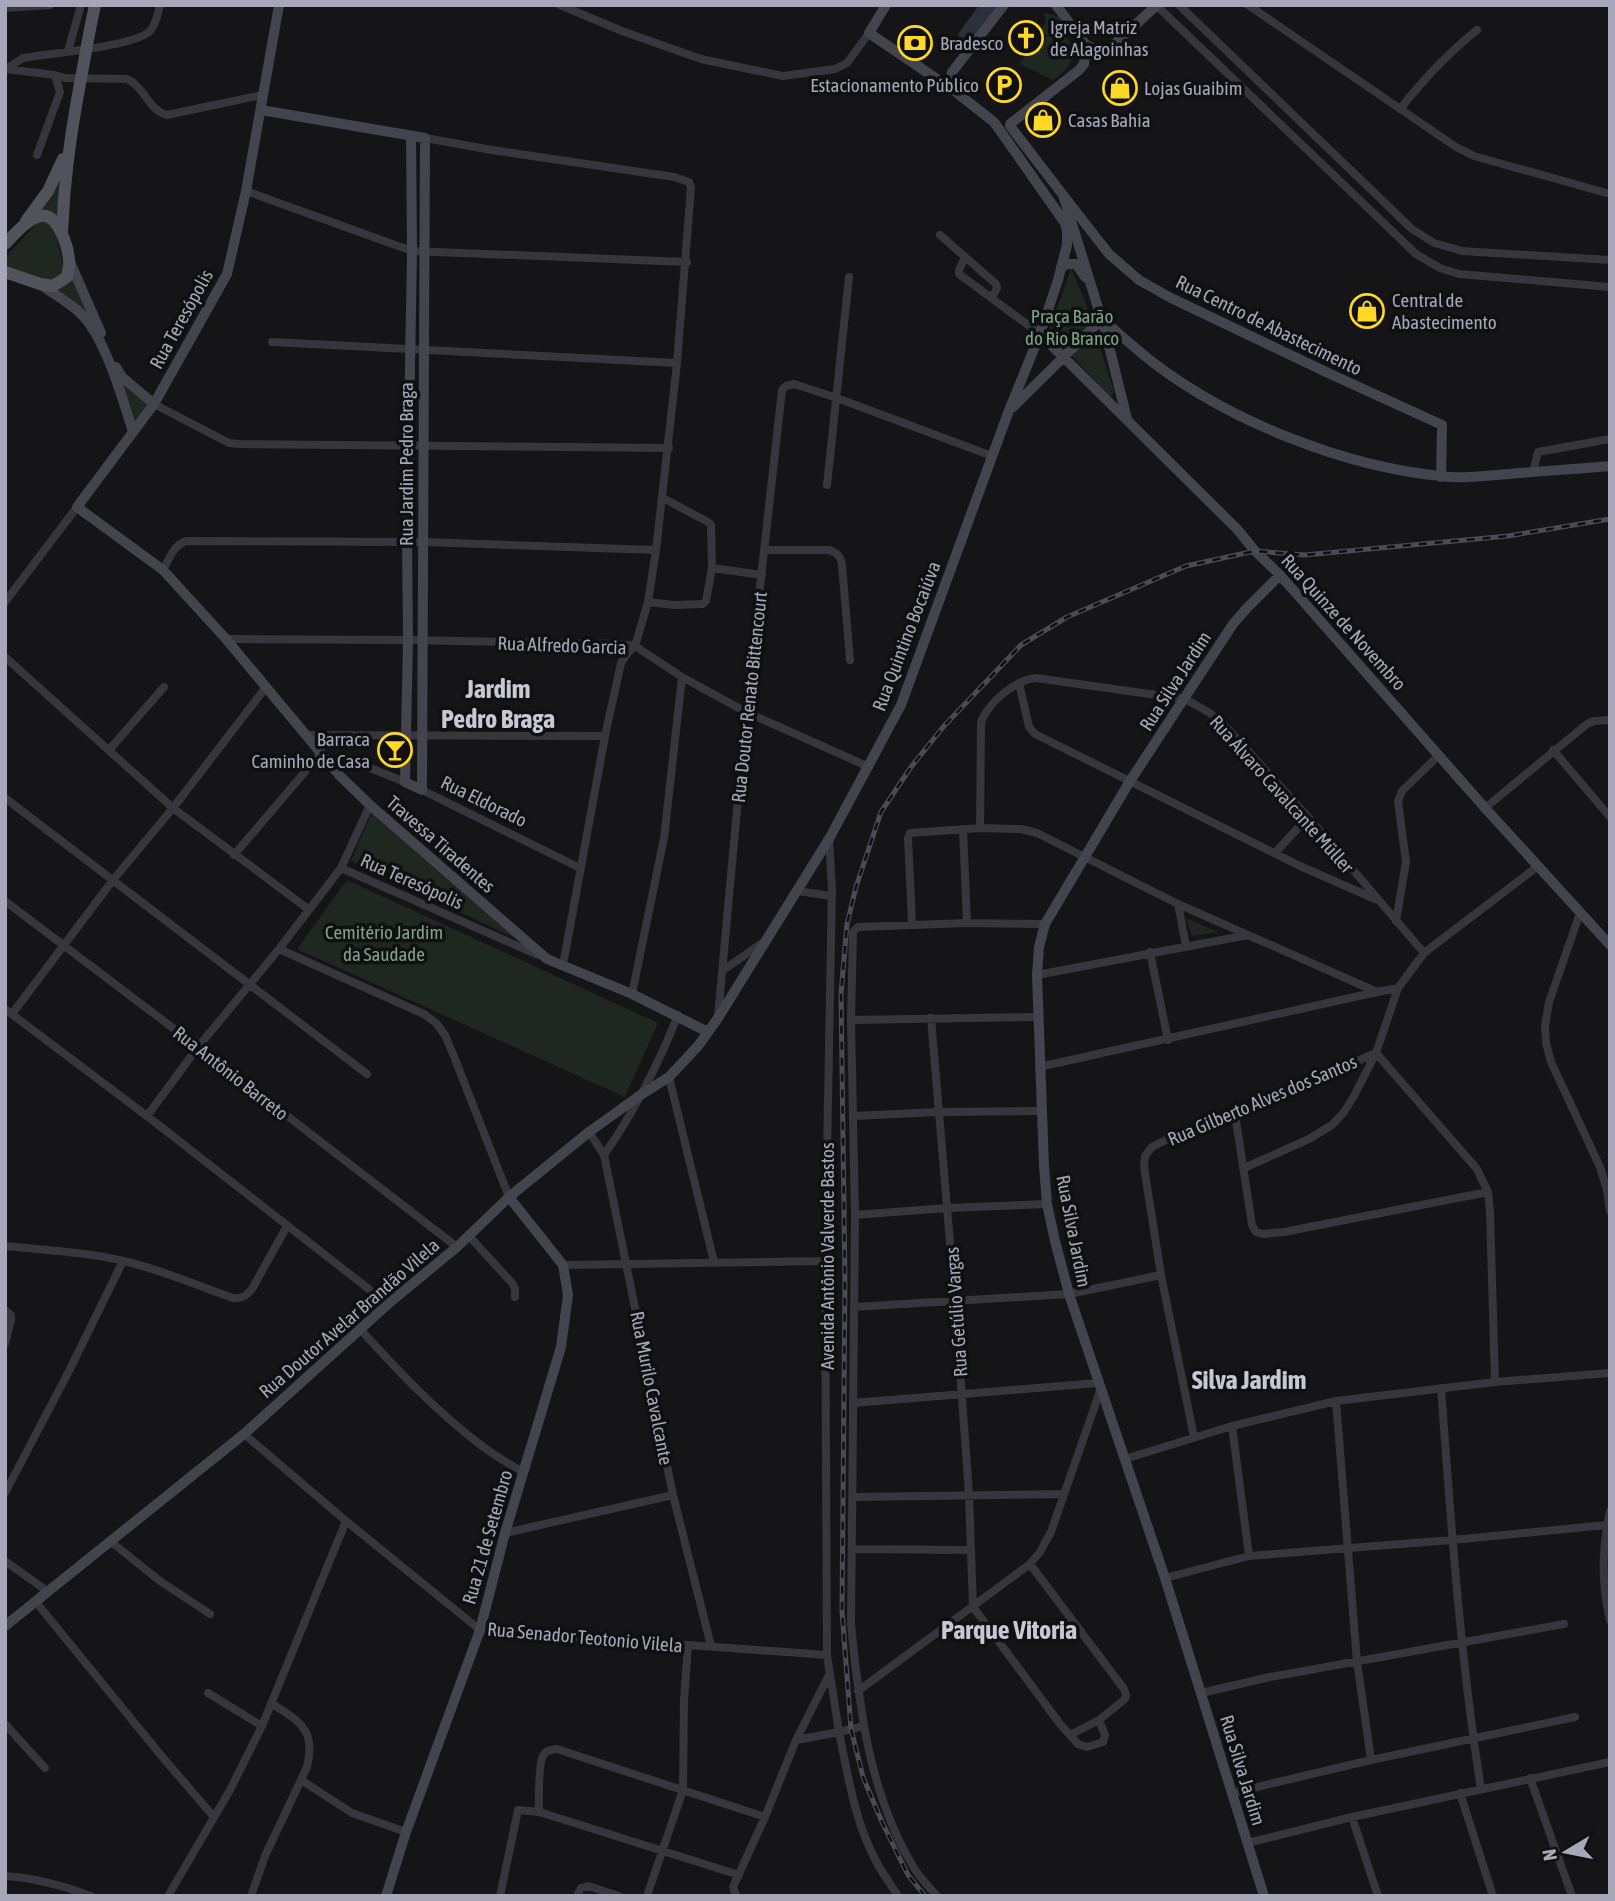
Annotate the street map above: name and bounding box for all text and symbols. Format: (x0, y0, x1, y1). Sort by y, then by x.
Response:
place label: Igreja Matriz de Alagoinhas (1050, 16, 1149, 60)
church icon: Igreja Matriz de Alagoinhas (1007, 19, 1045, 57)
bank icon: Bradesco (896, 24, 934, 62)
place label: Bradesco (940, 32, 1003, 54)
parking icon: Estacionamento Público (985, 66, 1023, 104)
shop icon: Lojas Guaibim (1101, 69, 1139, 107)
place label: Estacionamento Público (810, 74, 979, 96)
place label: Lojas Guaibim (1144, 77, 1242, 99)
shop icon: Casas Bahia (1024, 101, 1062, 139)
place label: Casas Bahia (1068, 109, 1151, 131)
street label: Rua Teresópolis (145, 265, 217, 372)
street label: Rua Centro de Abastecimento (1172, 270, 1366, 380)
place label: Central de Abastecimento (1392, 289, 1497, 333)
shop icon: Central de Abastecimento (1348, 292, 1386, 330)
park label: Praça Barão do Rio Branco (1025, 305, 1119, 349)
street label: Rua Jardim Pedro Braga (395, 382, 417, 546)
street label: Rua Quinze de Novembro (1277, 549, 1411, 695)
street label: Rua Quintino Bocaiúva (867, 558, 945, 714)
street label: Rua Doutor Renato Bittencourt (727, 590, 771, 804)
street label: Rua Silva Jardim (1135, 627, 1215, 735)
street label: Rua Alfredo Garcia (497, 632, 627, 658)
district label: Jardim Pedro Braga (441, 674, 555, 734)
street label: Rua Álvaro Cavalcante Müller (1206, 711, 1359, 878)
place label: Barraca Caminho de Casa (251, 728, 370, 772)
bar icon: Barraca Caminho de Casa (376, 731, 414, 769)
street label: Rua Eldorado (437, 771, 531, 831)
street label: Travessa Tiradentes (382, 791, 500, 897)
street label: Rua Teresópolis (357, 849, 467, 914)
park label: Cemitério Jardim da Saudade (325, 921, 443, 965)
street label: Rua Antônio Barreto (169, 1021, 293, 1125)
street label: Rua Gilberto Alves dos Santos (1164, 1050, 1360, 1150)
street label: Avenida Antônio Valverde Bastos (816, 1142, 838, 1370)
street label: Rua Silva Jardim (1052, 1173, 1096, 1289)
street label: Rua Doutor Avelar Brandão Vilela (254, 1234, 444, 1402)
street label: Rua Getúlio Vargas (940, 1246, 972, 1378)
street label: Rua Murilo Cavalcante (626, 1309, 678, 1467)
district label: Silva Jardim (1192, 1365, 1306, 1395)
street label: Rua 21 de Setembro (457, 1467, 517, 1607)
district label: Parque Vitoria (941, 1615, 1077, 1645)
street label: Rua Senador Teotonio Vilela (486, 1618, 684, 1656)
street label: Rua Silva Jardim (1216, 1712, 1270, 1828)
north arrow (1531, 1817, 1601, 1887)
text: N (1537, 1848, 1561, 1862)

